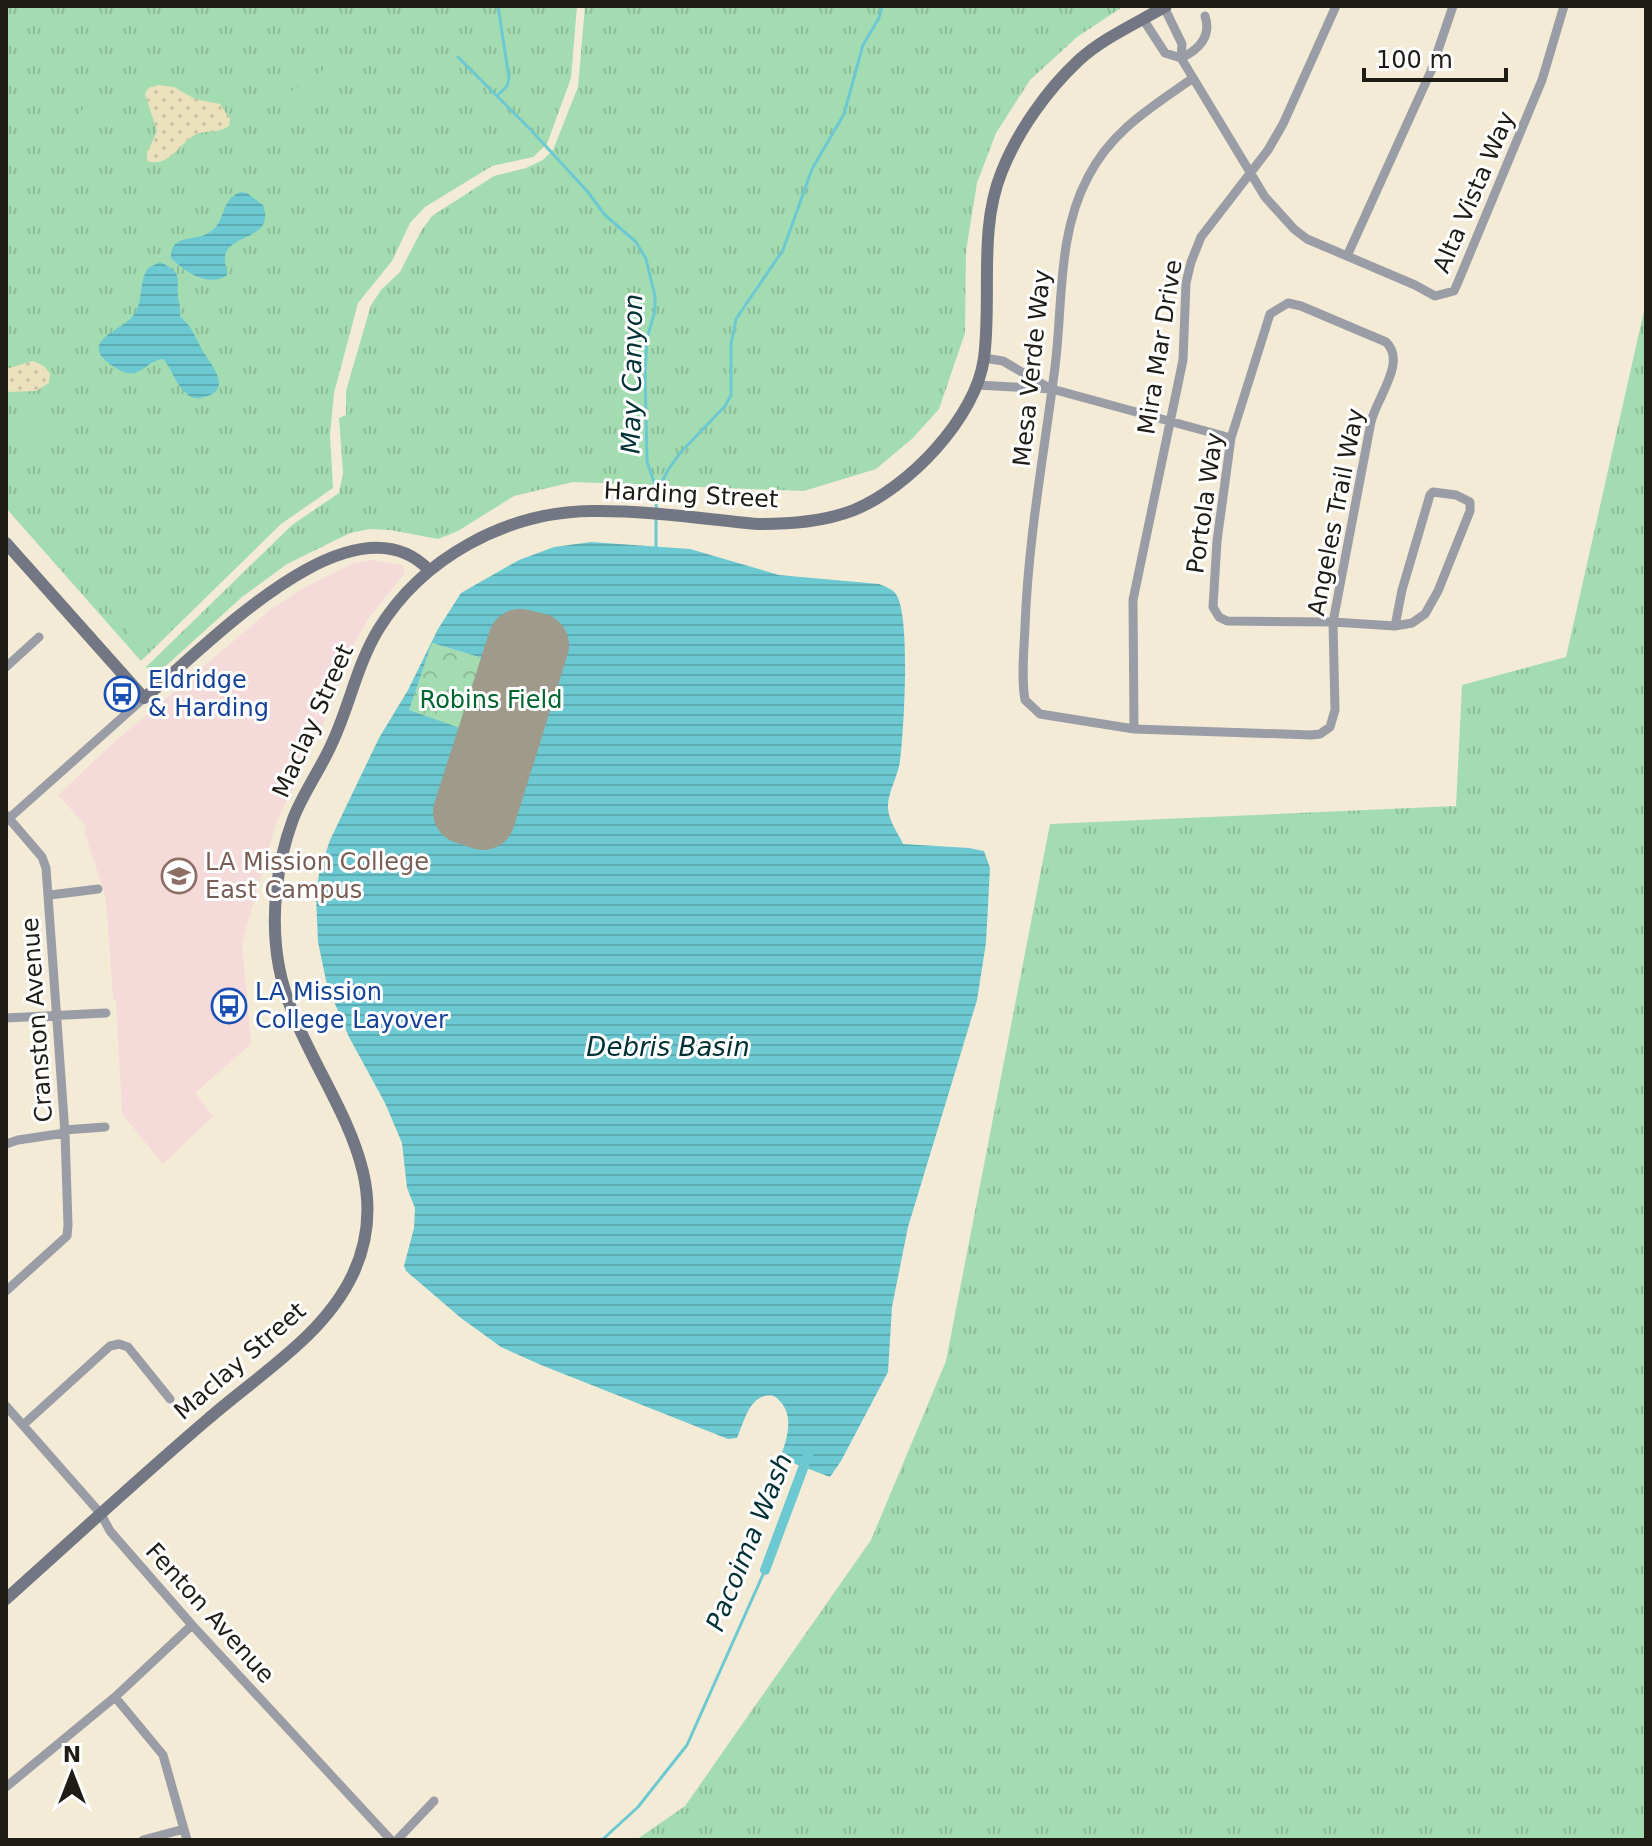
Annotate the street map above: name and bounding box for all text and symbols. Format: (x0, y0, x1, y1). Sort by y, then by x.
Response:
scale bar (1364, 32, 1506, 82)
text: 100 m (1376, 46, 1453, 74)
street label: Alta Vista Way (1427, 107, 1521, 277)
street label: Mira Mar Drive (1132, 258, 1188, 436)
street label: Mesa Verde Way (1008, 268, 1056, 468)
water label: May Canyon (616, 294, 648, 454)
street label: Angeles Trail Way (1302, 406, 1370, 618)
street label: Portola Way (1181, 431, 1229, 575)
street label: Harding Street (603, 476, 779, 514)
street label: Maclay Street (267, 640, 359, 802)
place label: Eldridge & Harding (148, 666, 269, 722)
bus stop icon: Eldridge & Harding (103, 675, 141, 713)
park label: Robins Field (420, 686, 562, 714)
place label: LA Mission College East Campus (205, 848, 429, 904)
school or university icon: LA Mission College East Campus (160, 857, 198, 895)
street label: Cranston Avenue (16, 917, 58, 1123)
place label: LA Mission College Layover (255, 978, 448, 1034)
bus stop icon: LA Mission College Layover (210, 987, 248, 1025)
water label: Debris Basin (586, 1032, 750, 1062)
street label: Maclay Street (169, 1296, 311, 1426)
water label: Pacoima Wash (700, 1449, 798, 1635)
street label: Fenton Avenue (140, 1537, 280, 1689)
north arrow (32, 1734, 112, 1814)
text: N (63, 1742, 81, 1767)

